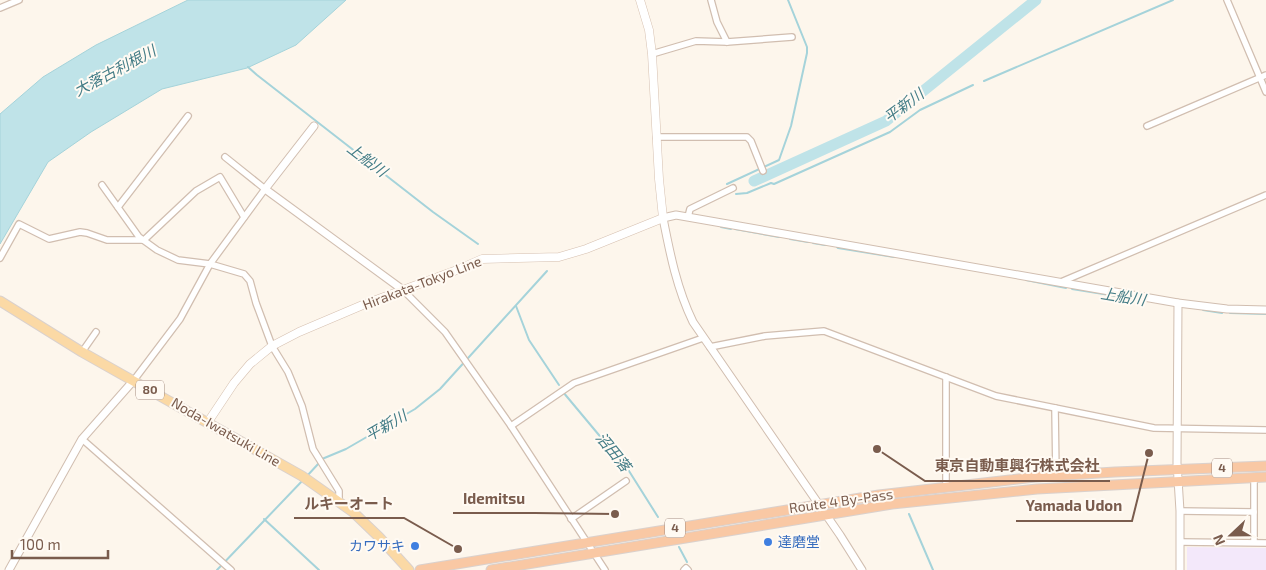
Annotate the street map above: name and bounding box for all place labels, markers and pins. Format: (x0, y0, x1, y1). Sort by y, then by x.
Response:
callout: 東京自動車興行株式会社 (925, 451, 1110, 481)
callout: Idemitsu (453, 483, 535, 513)
callout: ルキーオート (294, 488, 404, 518)
callout: Yamada Udon (1016, 491, 1132, 521)
place label: 達磨堂 (778, 533, 820, 550)
marker: 達磨堂 (762, 536, 774, 548)
place label: カワサキ (349, 537, 405, 554)
marker: カワサキ (409, 540, 421, 552)

